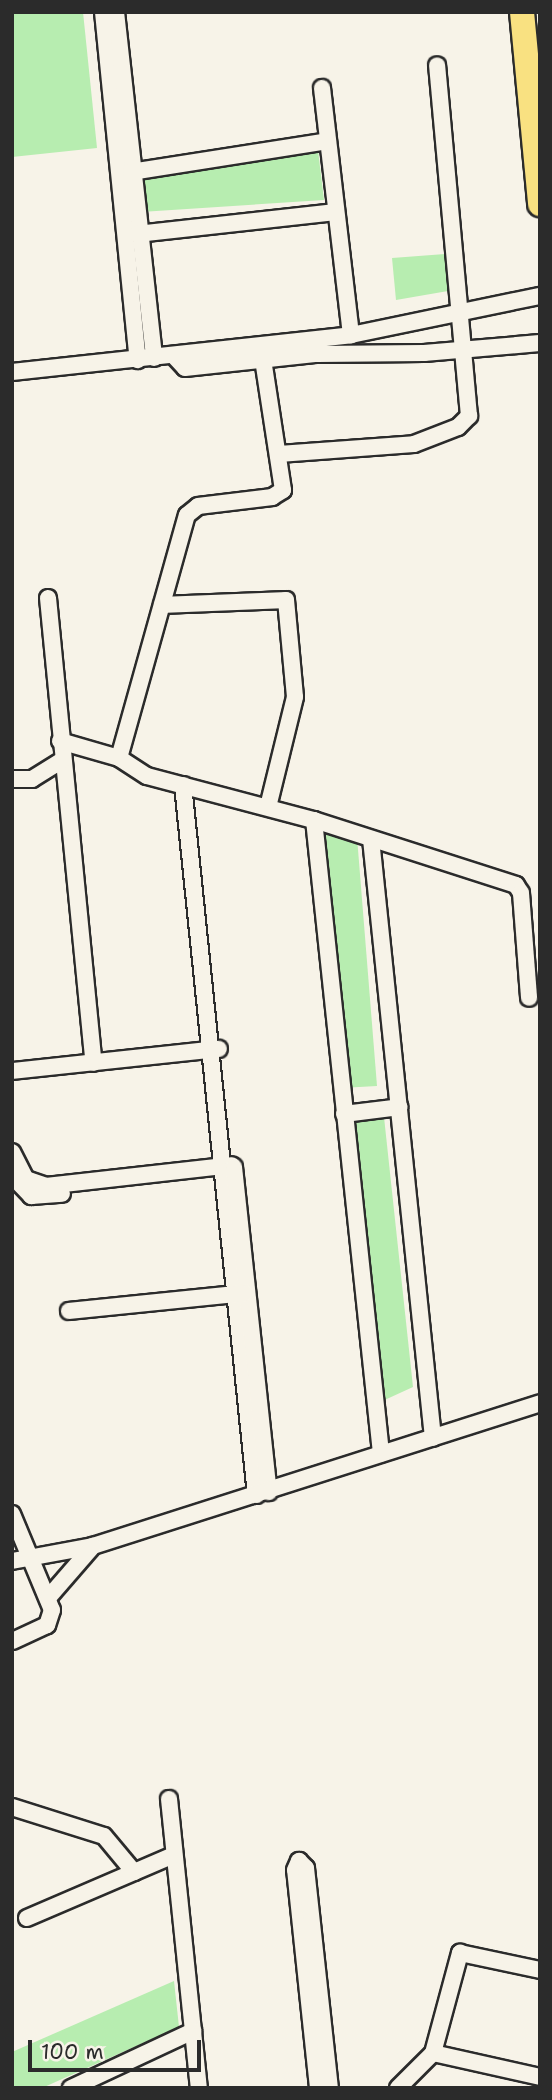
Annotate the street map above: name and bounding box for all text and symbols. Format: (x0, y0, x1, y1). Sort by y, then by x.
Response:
scale bar (32, 2026, 205, 2070)
text: 100 m (41, 2038, 104, 2066)

